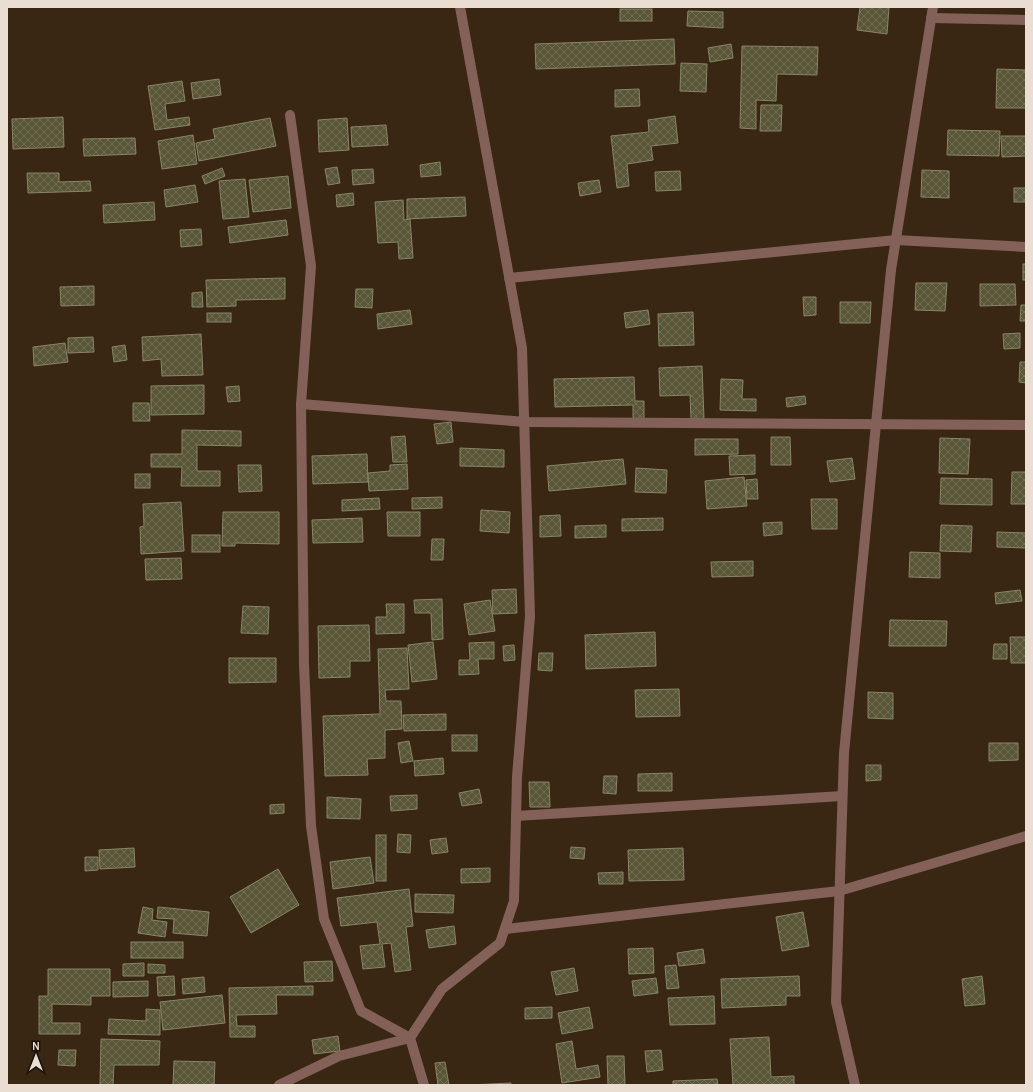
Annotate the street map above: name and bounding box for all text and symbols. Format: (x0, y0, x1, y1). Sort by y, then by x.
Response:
north arrow (16, 1036, 56, 1076)
text: N (32, 1040, 40, 1053)

